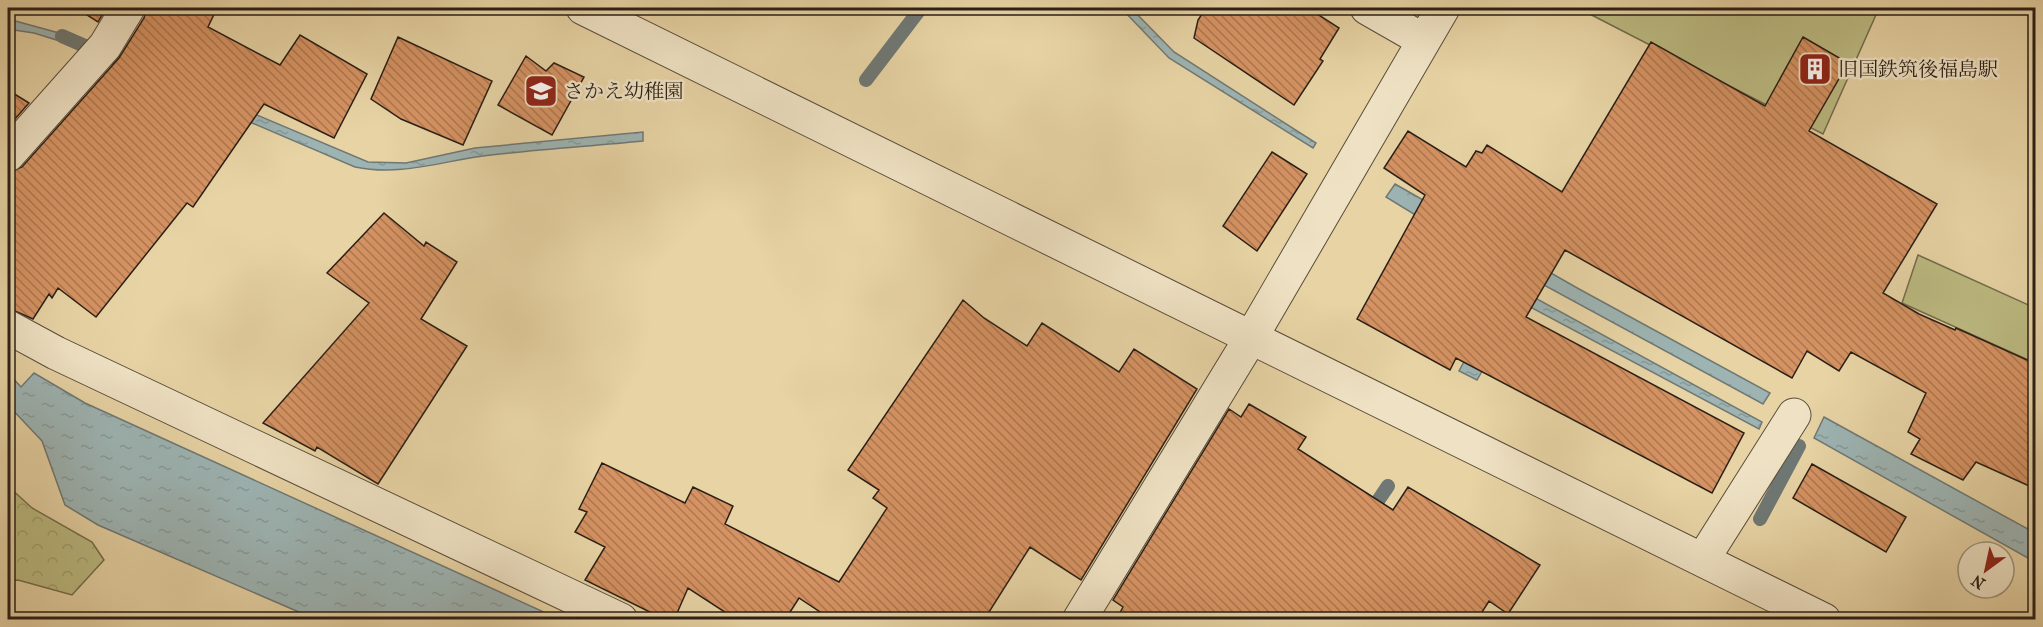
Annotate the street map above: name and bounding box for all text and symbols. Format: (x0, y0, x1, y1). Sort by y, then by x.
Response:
building icon: 旧国鉄筑後福島駅 (1797, 51, 1833, 87)
place label: 旧国鉄筑後福島駅 (1838, 58, 1998, 81)
school or university icon: さかえ幼稚園 (523, 73, 559, 109)
place label: さかえ幼稚園 (564, 80, 684, 103)
north arrow (1956, 540, 2016, 600)
text: N (1967, 570, 1988, 593)

